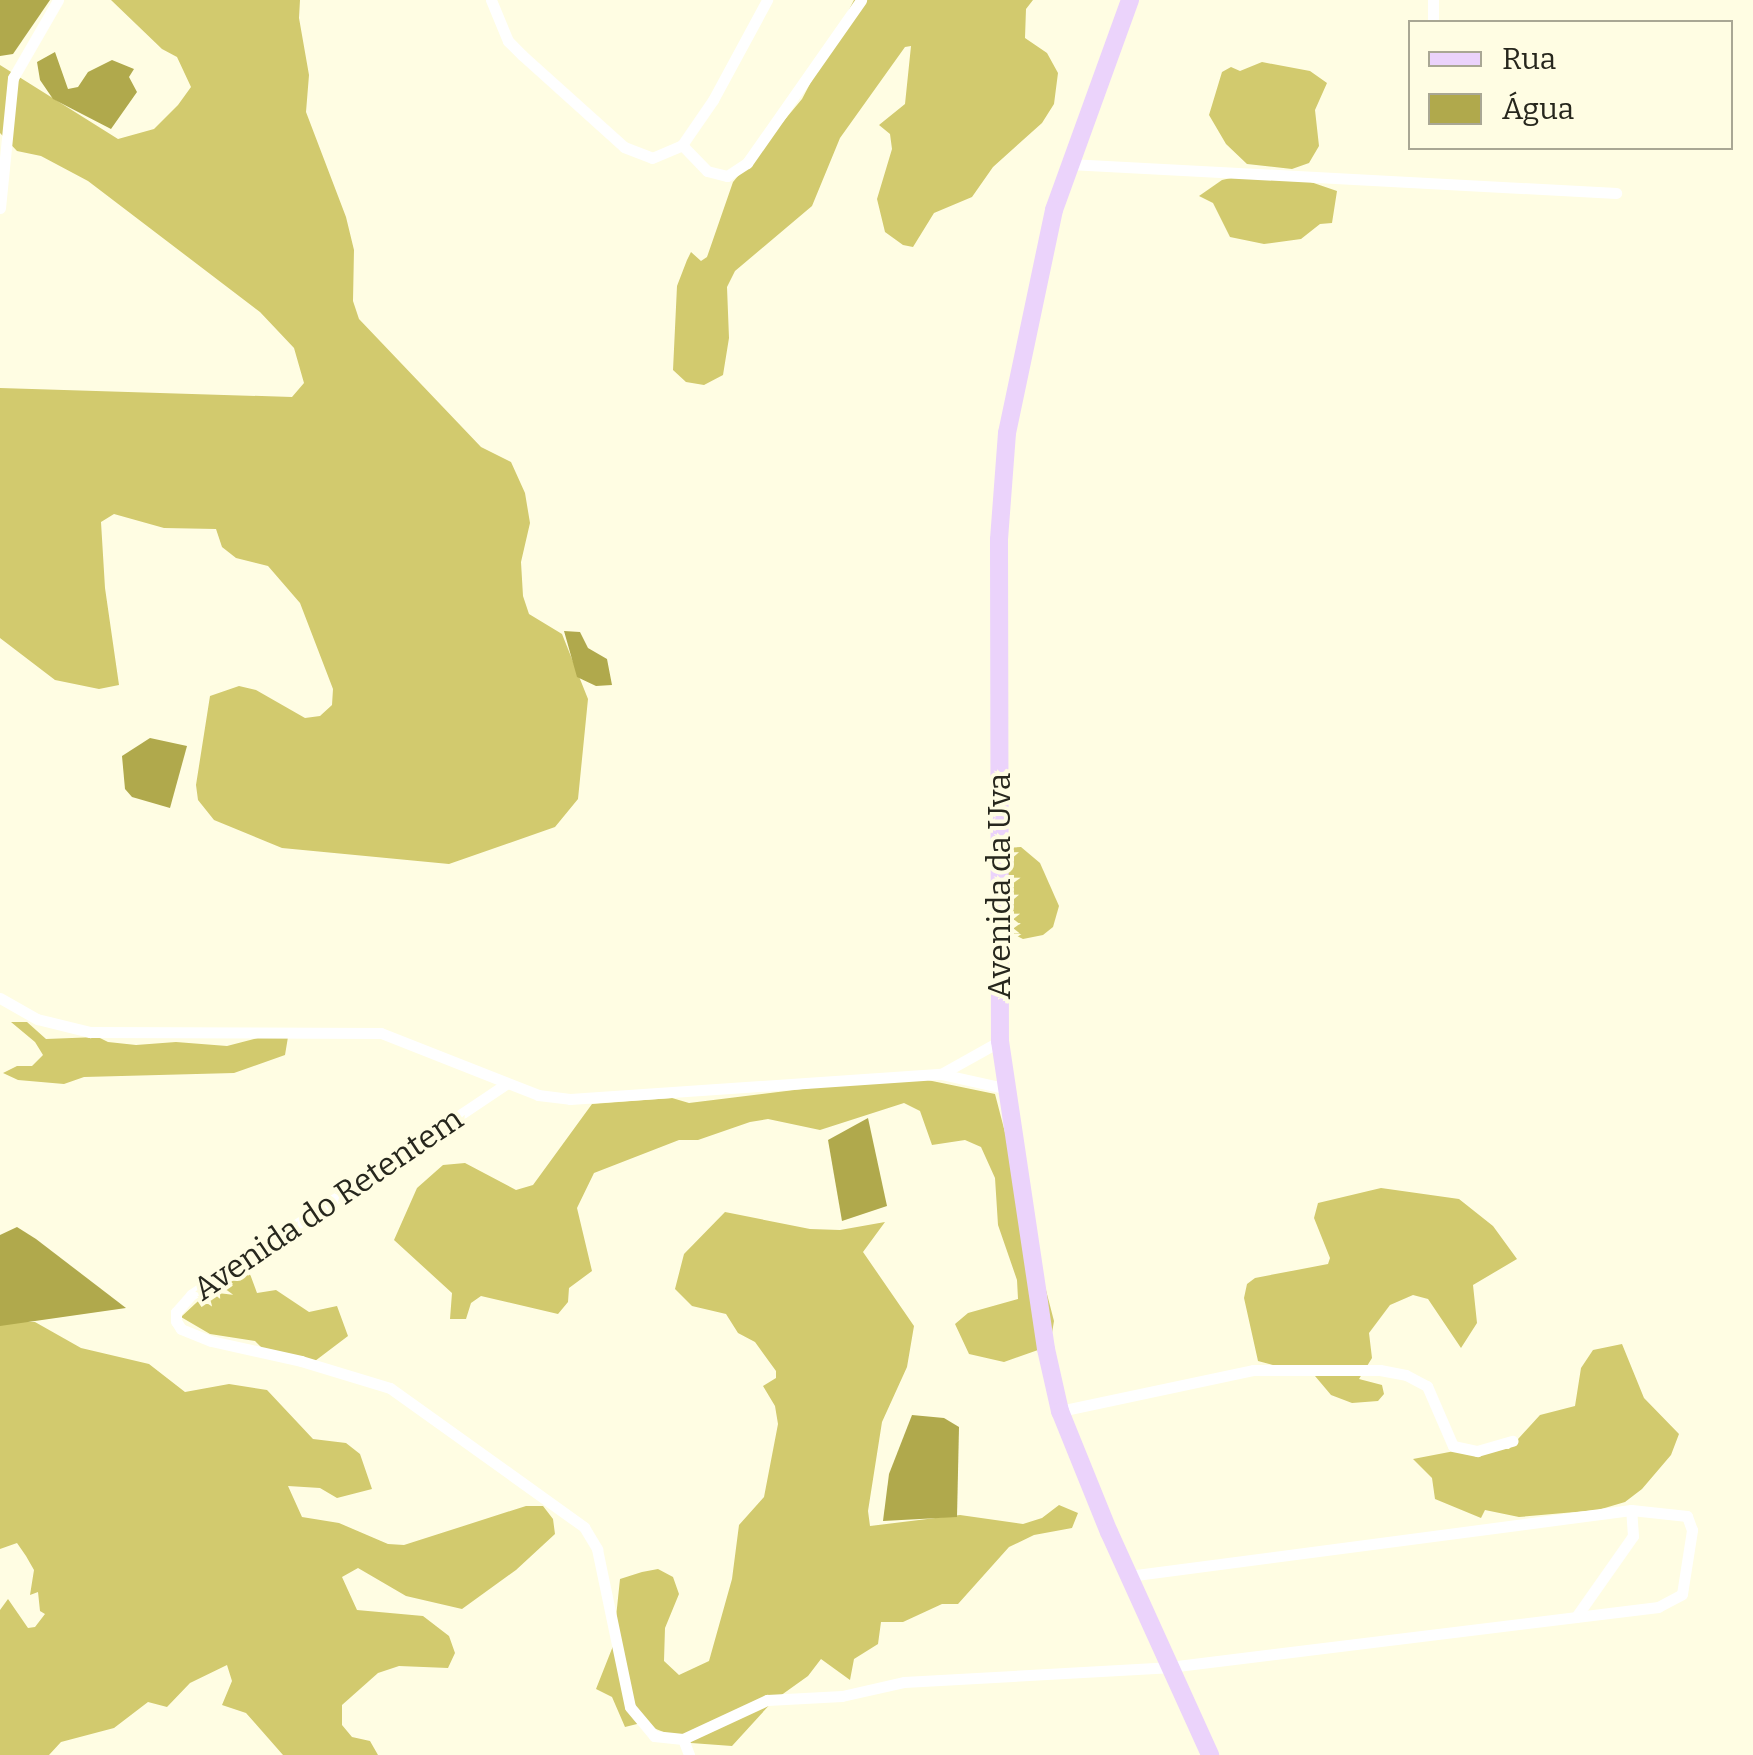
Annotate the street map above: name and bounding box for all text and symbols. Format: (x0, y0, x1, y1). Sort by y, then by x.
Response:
legend (1408, 20, 1733, 150)
text: Rua (1502, 41, 1556, 77)
text: Água (1502, 91, 1574, 127)
street label: Avenida da Uva (980, 773, 1018, 999)
street label: Avenida do Retentem (186, 1099, 470, 1309)

